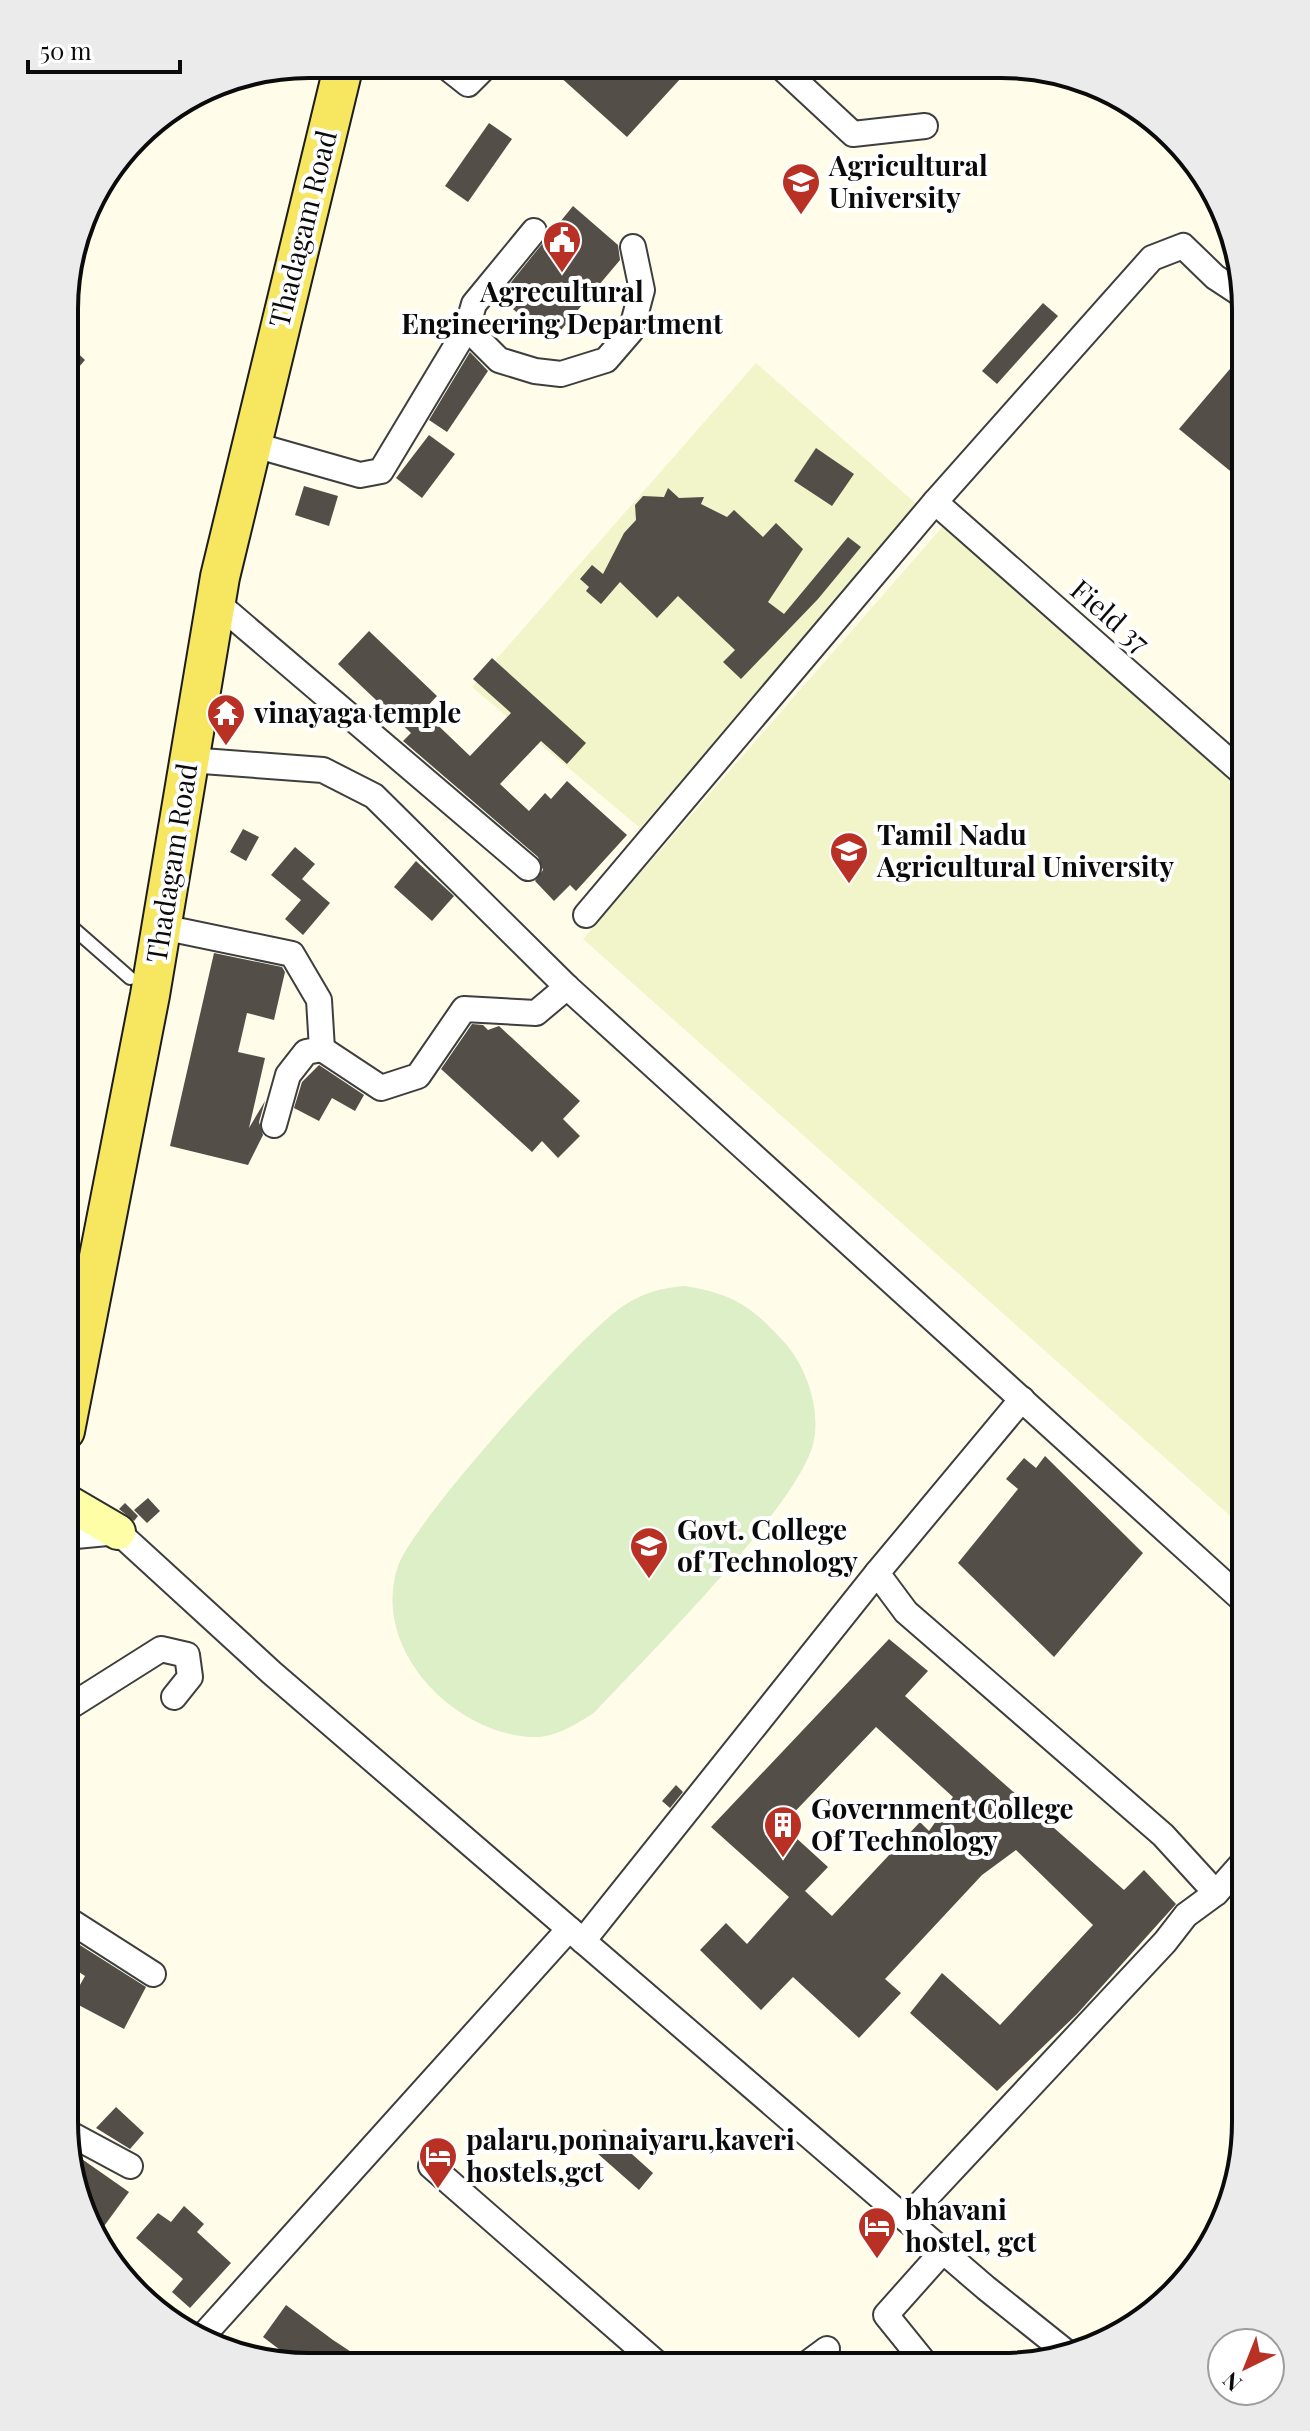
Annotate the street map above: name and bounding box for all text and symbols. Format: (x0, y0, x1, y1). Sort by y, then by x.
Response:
scale bar (28, 24, 180, 74)
text: 50 m (40, 34, 92, 66)
street label: Thadagam Road (259, 126, 344, 331)
place label: Agricultural University (828, 146, 988, 215)
school or university icon: Agricultural University (780, 161, 822, 216)
public building icon: Agrecultural Engineering Department (541, 219, 583, 274)
place label: Agrecultural Engineering Department (401, 272, 723, 341)
street label: Field 37 (1064, 570, 1159, 660)
temple icon: vinayaga temple (205, 692, 247, 747)
place label: vinayaga temple (253, 693, 461, 730)
street label: Thadagam Road (136, 760, 205, 965)
place label: Tamil Nadu Agricultural University (876, 815, 1174, 884)
school or university icon: Tamil Nadu Agricultural University (828, 830, 870, 885)
place label: Govt. College of Technology (677, 1510, 858, 1579)
school or university icon: Govt. College of Technology (628, 1525, 670, 1580)
place label: Government College Of Technology (811, 1789, 1074, 1858)
building icon: Government College Of Technology (762, 1804, 804, 1859)
place label: palaru,ponnaiyaru,kaveri hostels,gct (466, 2120, 795, 2189)
hotel icon: palaru,ponnaiyaru,kaveri hostels,gct (417, 2135, 459, 2190)
place label: bhavani hostel, gct (905, 2190, 1036, 2259)
hotel icon: bhavani hostel, gct (856, 2205, 898, 2260)
north arrow (1206, 2327, 1286, 2407)
text: N (1216, 2366, 1248, 2399)

